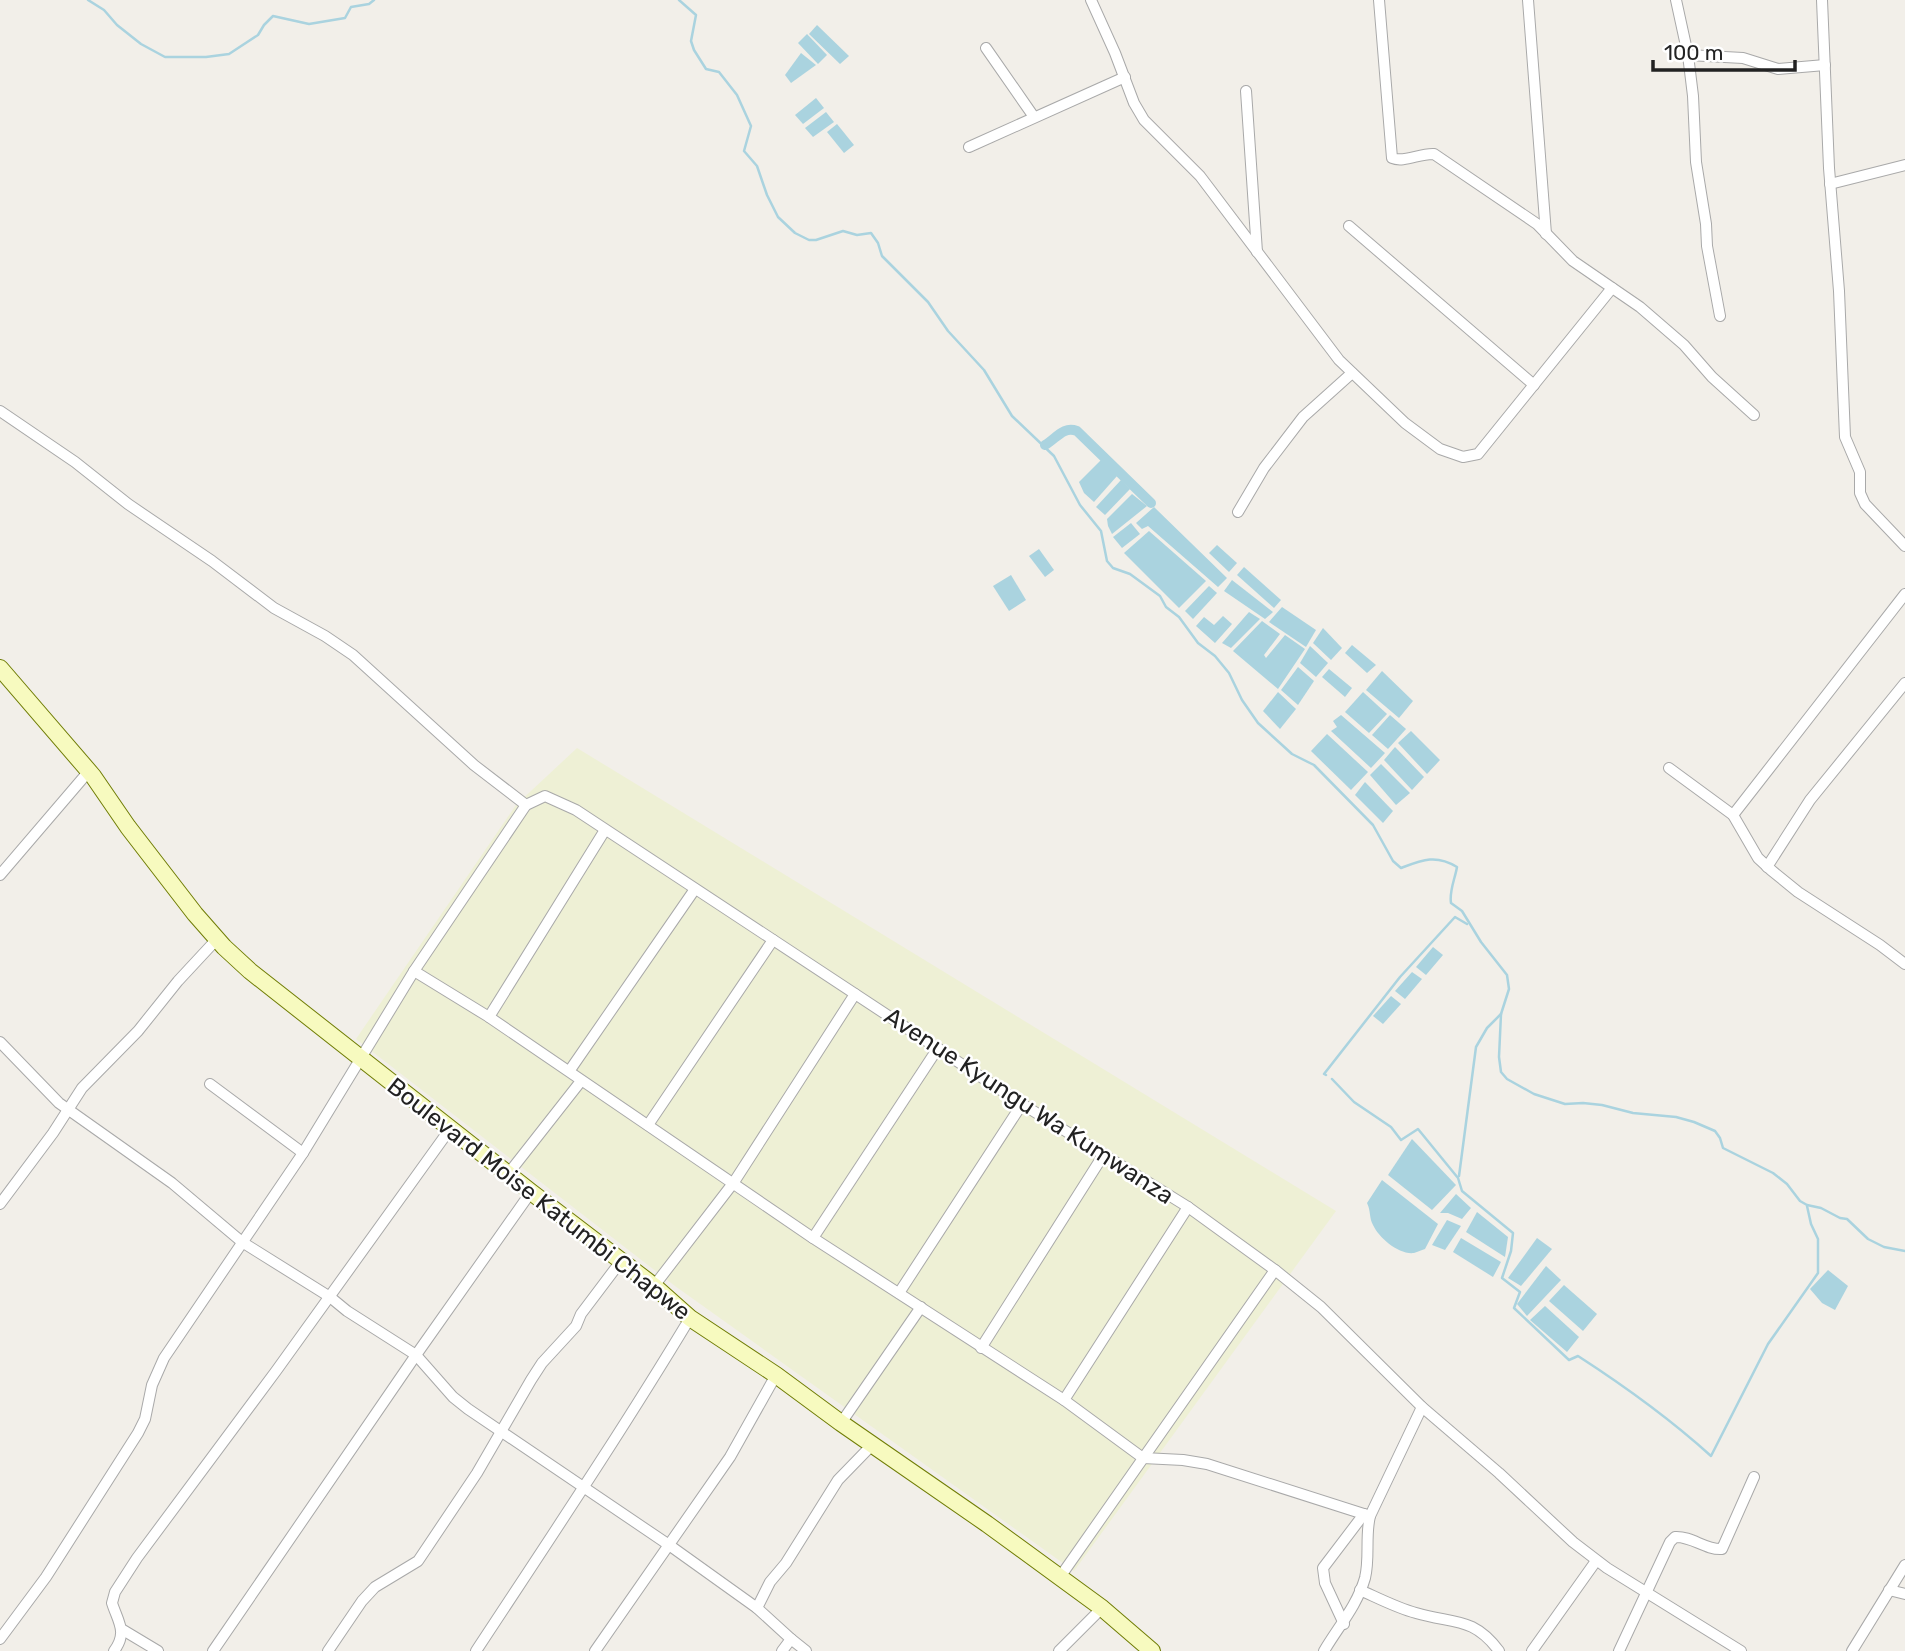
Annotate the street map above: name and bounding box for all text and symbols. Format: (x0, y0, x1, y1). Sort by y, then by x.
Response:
scale bar (1653, 28, 1795, 72)
text: 100 m (1664, 40, 1723, 65)
street label: Avenue Kyungu Wa Kumwanza (879, 1002, 1179, 1210)
street label: Boulevard Moise Katumbi Chapwe (382, 1072, 696, 1326)

